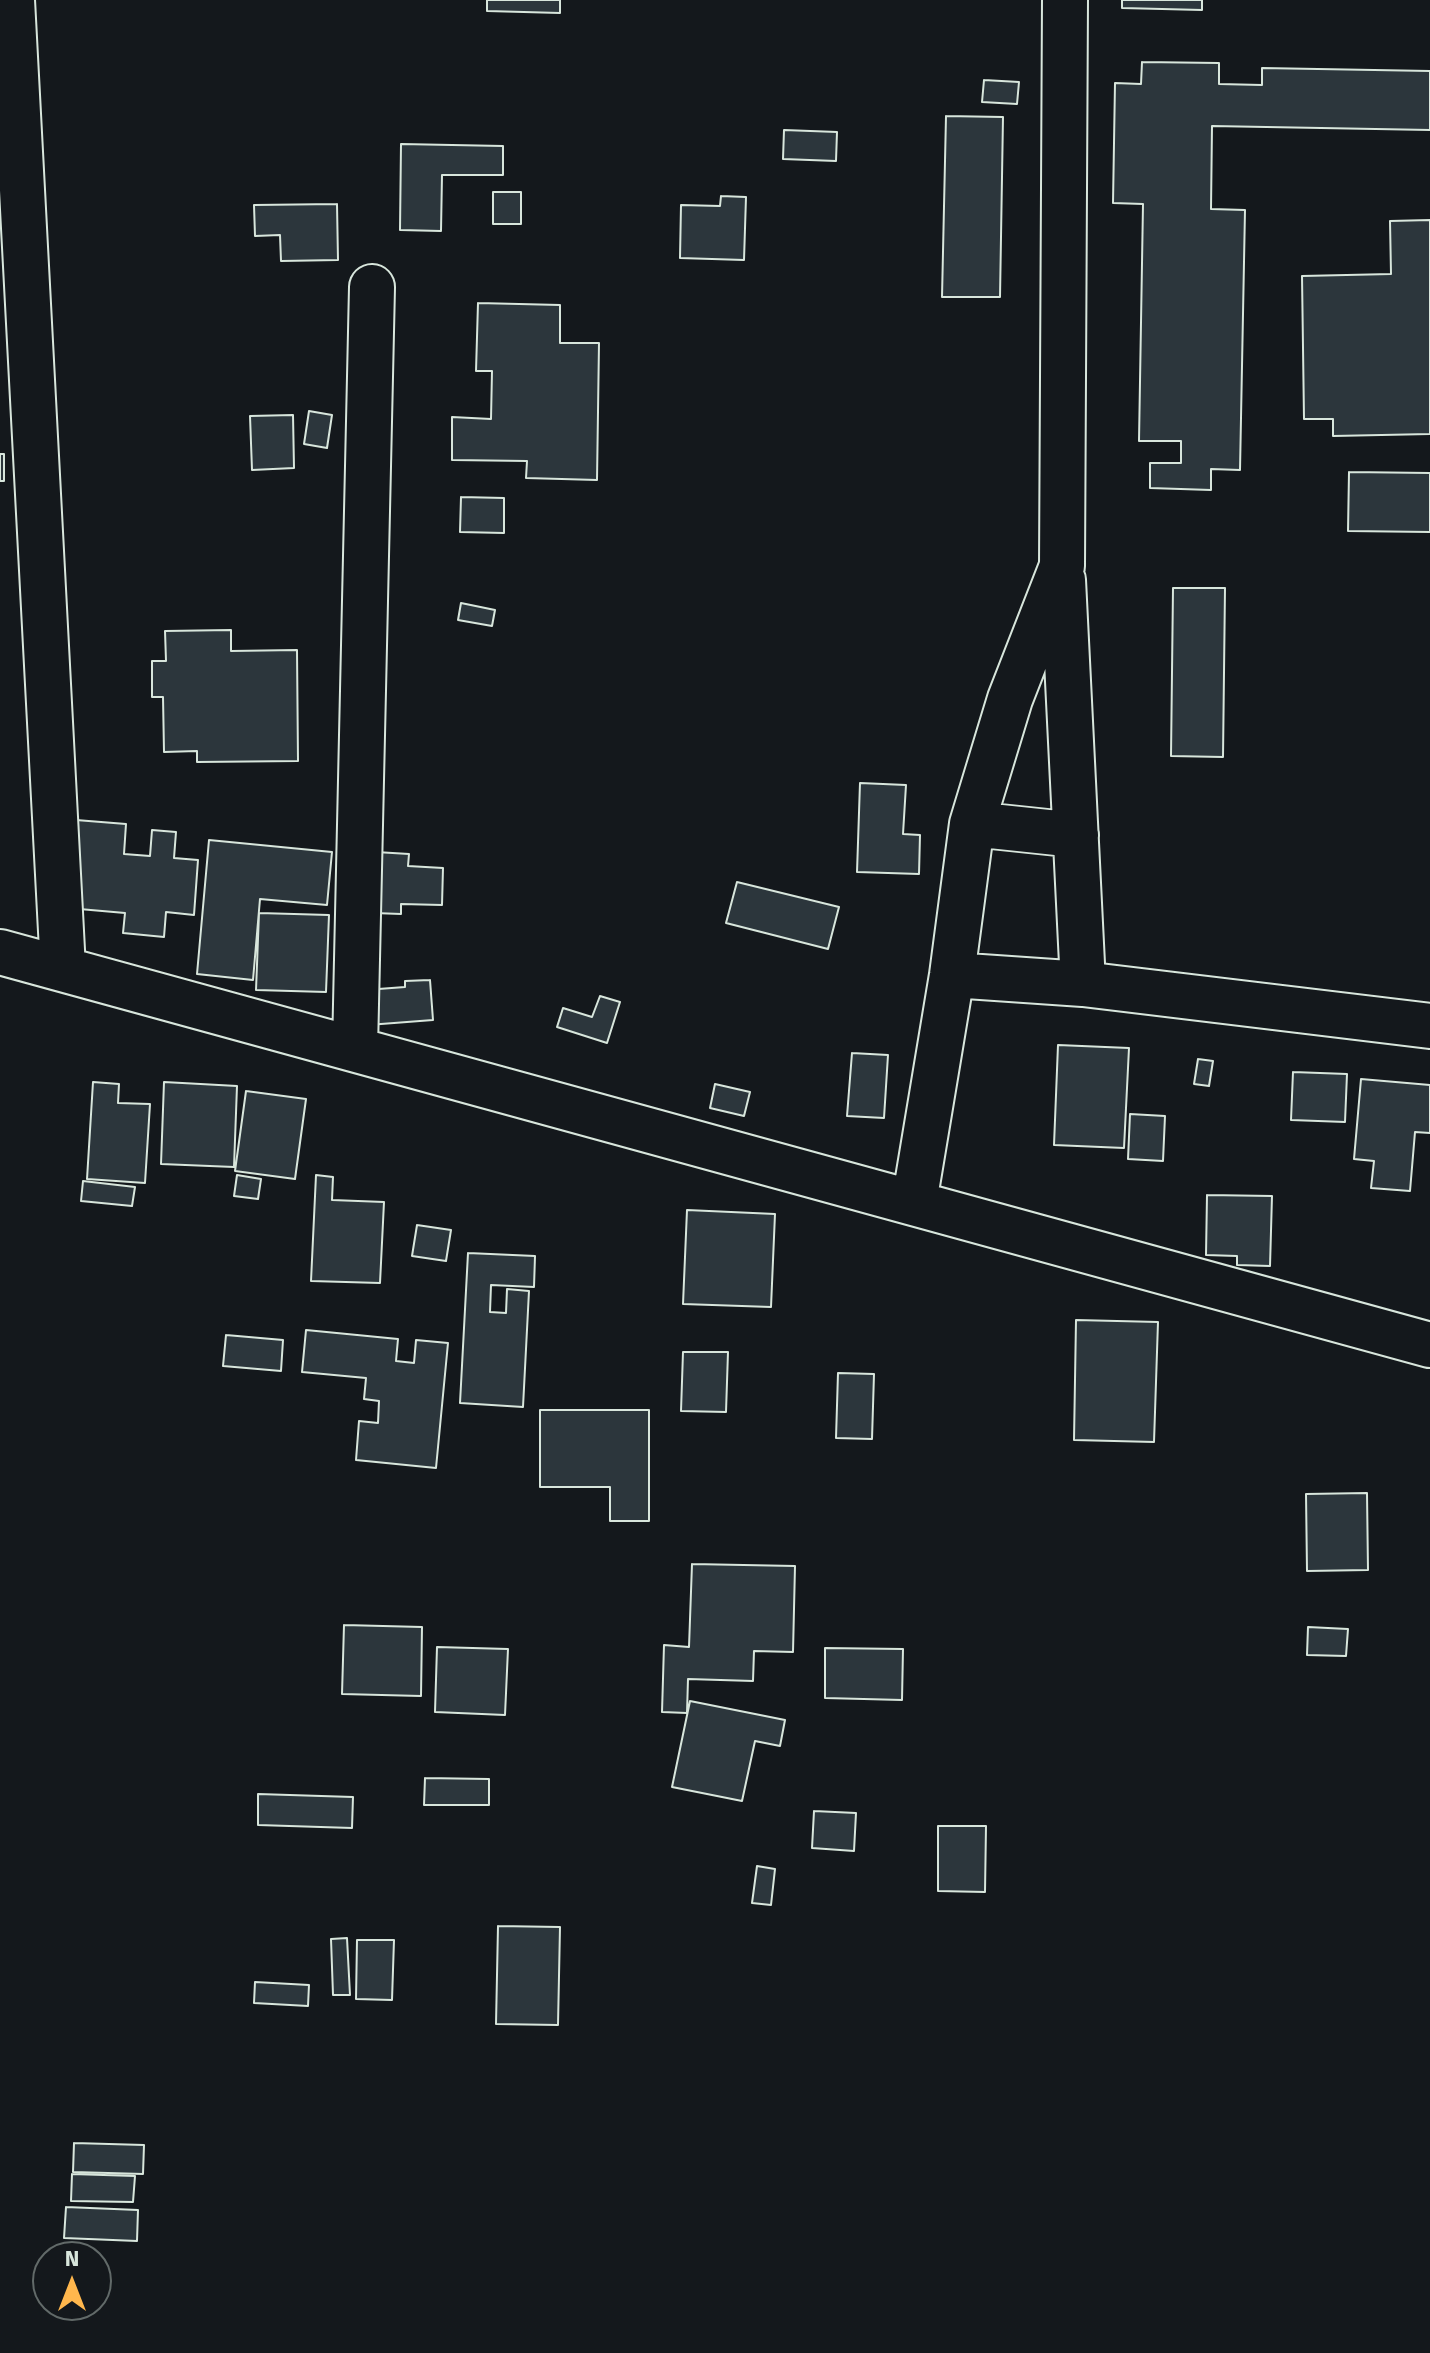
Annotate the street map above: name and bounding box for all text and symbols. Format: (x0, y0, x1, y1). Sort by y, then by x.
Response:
north arrow (32, 2241, 112, 2321)
text: N (65, 2245, 79, 2272)

